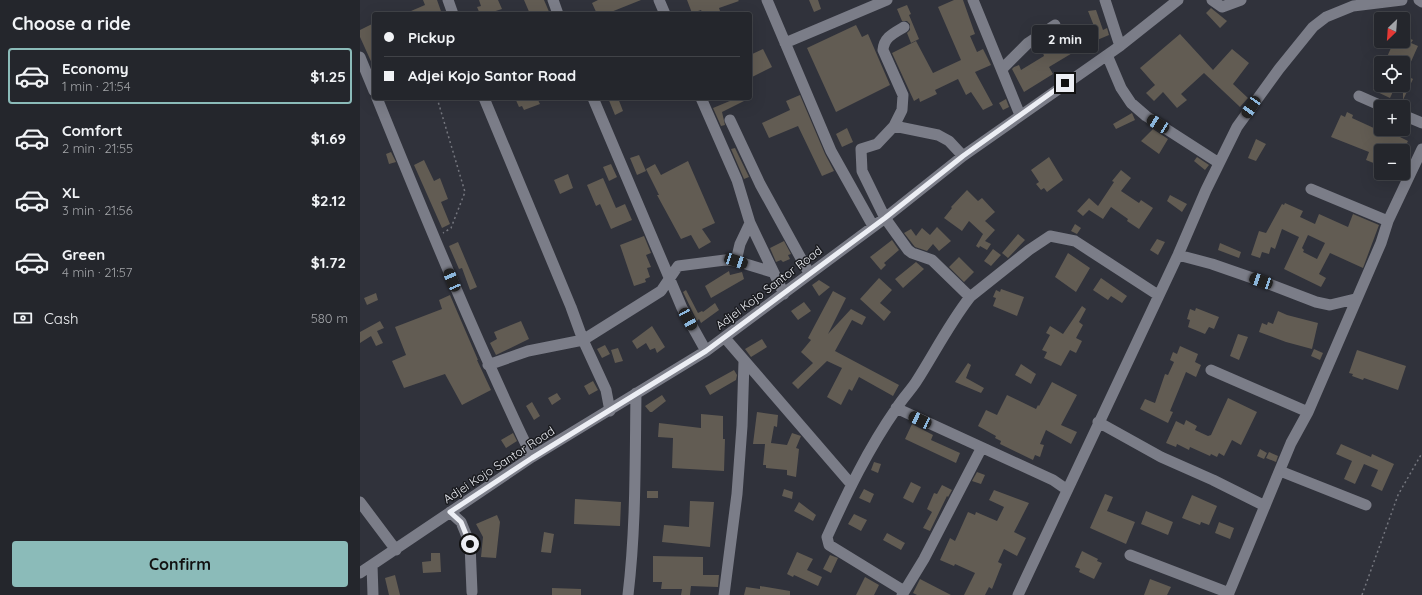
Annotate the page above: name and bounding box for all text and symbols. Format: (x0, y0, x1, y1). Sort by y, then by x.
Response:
text: Choose a ride (12, 12, 131, 35)
north arrow (1374, 12, 1410, 48)
map controls (1374, 12, 1410, 180)
callout: 2 min (1032, 25, 1098, 53)
text: Pickup (408, 28, 455, 47)
text: 2 min (1048, 31, 1082, 47)
button: locate (1374, 56, 1410, 92)
icon: car (14, 58, 50, 94)
text: Economy (62, 59, 129, 78)
text: Adjei Kojo Santor Road (408, 66, 576, 85)
text: $1.25 (310, 67, 346, 86)
route end (1056, 74, 1074, 92)
text: 1 min · 21:54 (62, 78, 131, 94)
car (1239, 94, 1263, 120)
button: + (1374, 100, 1410, 136)
car (1145, 113, 1171, 135)
icon: car (14, 120, 50, 156)
text: Comfort (62, 121, 123, 140)
text: $1.69 (311, 129, 346, 148)
text: 2 min · 21:55 (62, 140, 133, 156)
button: − (1374, 144, 1410, 180)
icon: car (14, 182, 50, 218)
text: XL (62, 183, 80, 202)
text: $2.12 (311, 191, 346, 210)
text: 3 min · 21:56 (62, 202, 133, 218)
street label: Adjei Kojo Santor Road (712, 243, 825, 333)
icon: car (14, 244, 50, 280)
text: Green (62, 245, 105, 264)
car (723, 252, 749, 270)
text: $1.72 (311, 253, 346, 272)
text: 4 min · 21:57 (62, 264, 132, 280)
car (442, 267, 462, 293)
car (1248, 271, 1274, 291)
car (677, 306, 699, 332)
icon: cash (12, 307, 34, 329)
text: Cash (44, 309, 78, 328)
text: 580 m (311, 310, 348, 326)
car (907, 409, 933, 431)
street label: Adjei Kojo Santor Road (440, 423, 557, 506)
route start (461, 535, 479, 553)
button: Confirm (12, 541, 348, 587)

